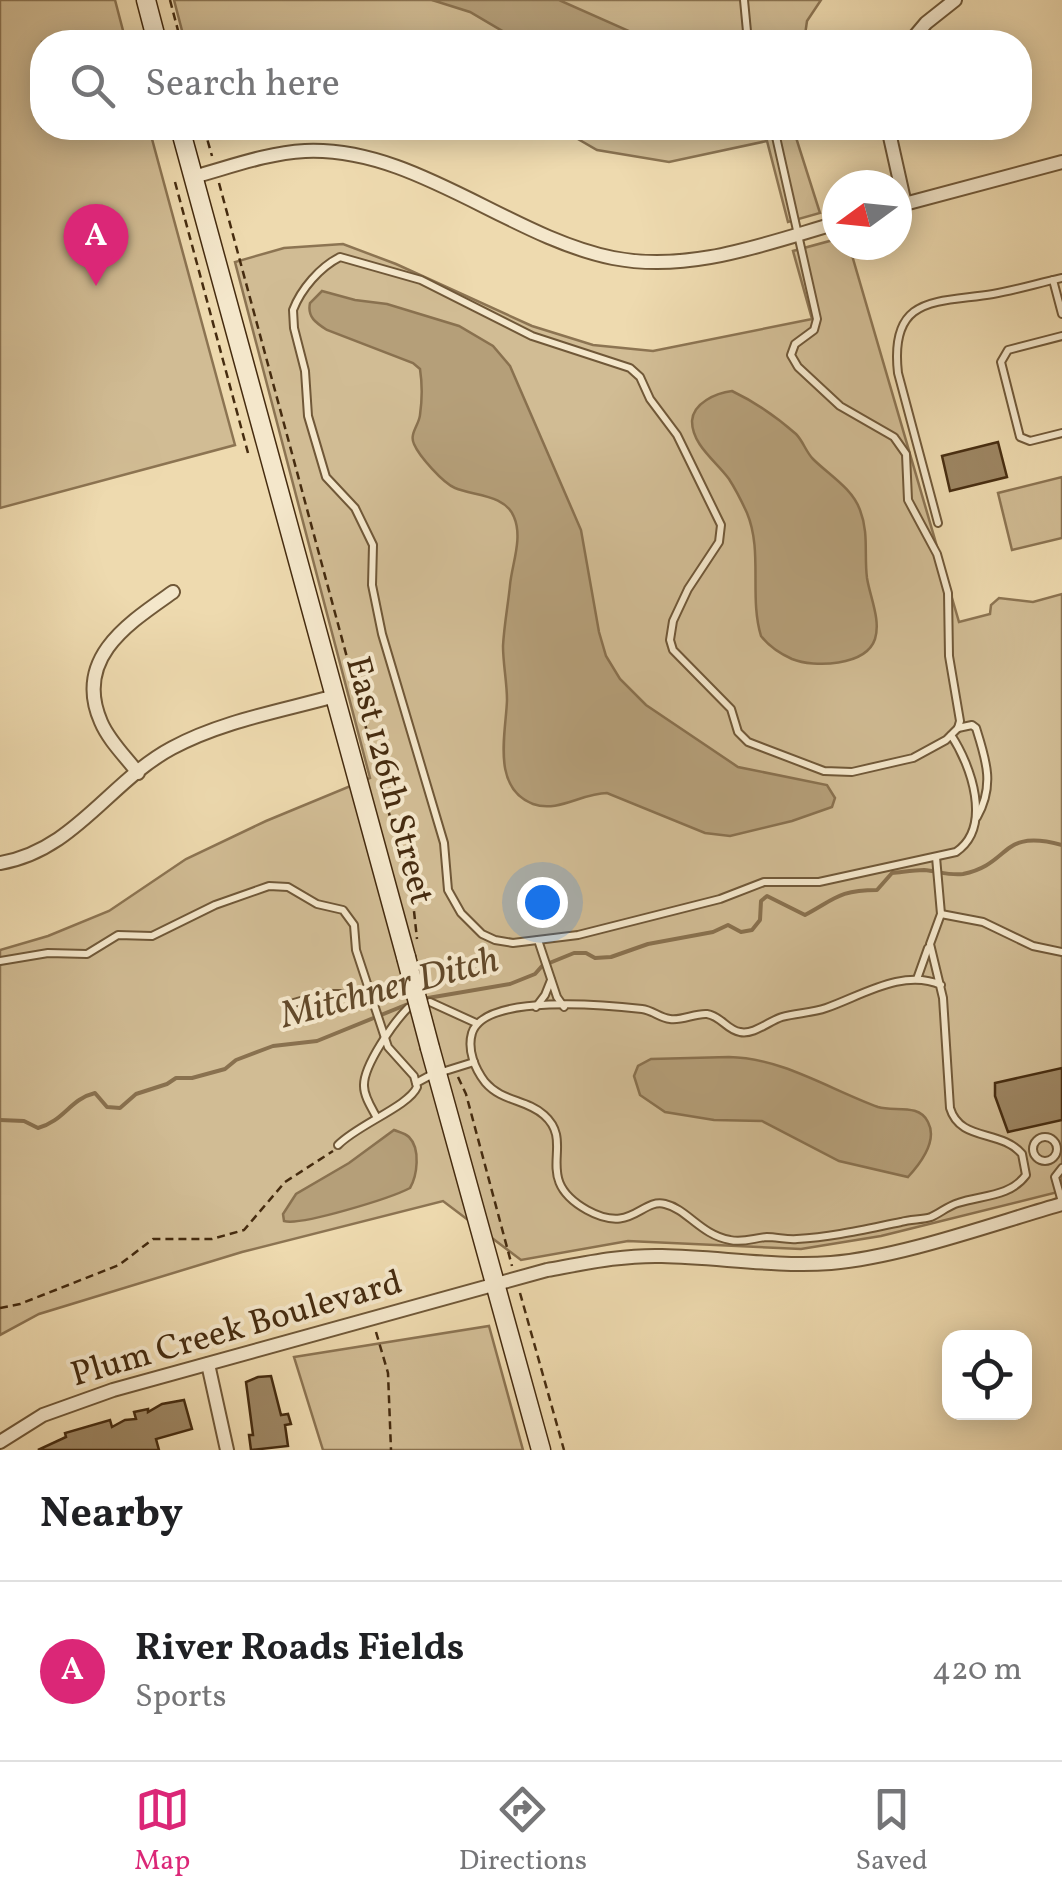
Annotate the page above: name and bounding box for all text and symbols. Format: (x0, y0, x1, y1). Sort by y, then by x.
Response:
search box (30, 30, 1032, 140)
icon: search (65, 58, 120, 113)
text: Search here (145, 59, 340, 112)
north arrow (822, 170, 912, 260)
pin: A (64, 204, 128, 286)
street label: East 126th Street (332, 652, 444, 910)
your location (517, 877, 568, 928)
water label: Mitchner Ditch (273, 935, 505, 1044)
street label: Plum Creek Boulevard (66, 1260, 408, 1400)
map controls (942, 1330, 1032, 1420)
button: locate (942, 1330, 1032, 1420)
text: Nearby (40, 1486, 183, 1545)
text: River Roads Fields (135, 1623, 464, 1676)
text: A (61, 1649, 84, 1693)
text: 420 m (932, 1649, 1022, 1693)
text: Sports (135, 1676, 226, 1720)
tab: Map (134, 1782, 190, 1881)
tab: Directions (459, 1782, 587, 1881)
tab: Saved (856, 1782, 928, 1881)

